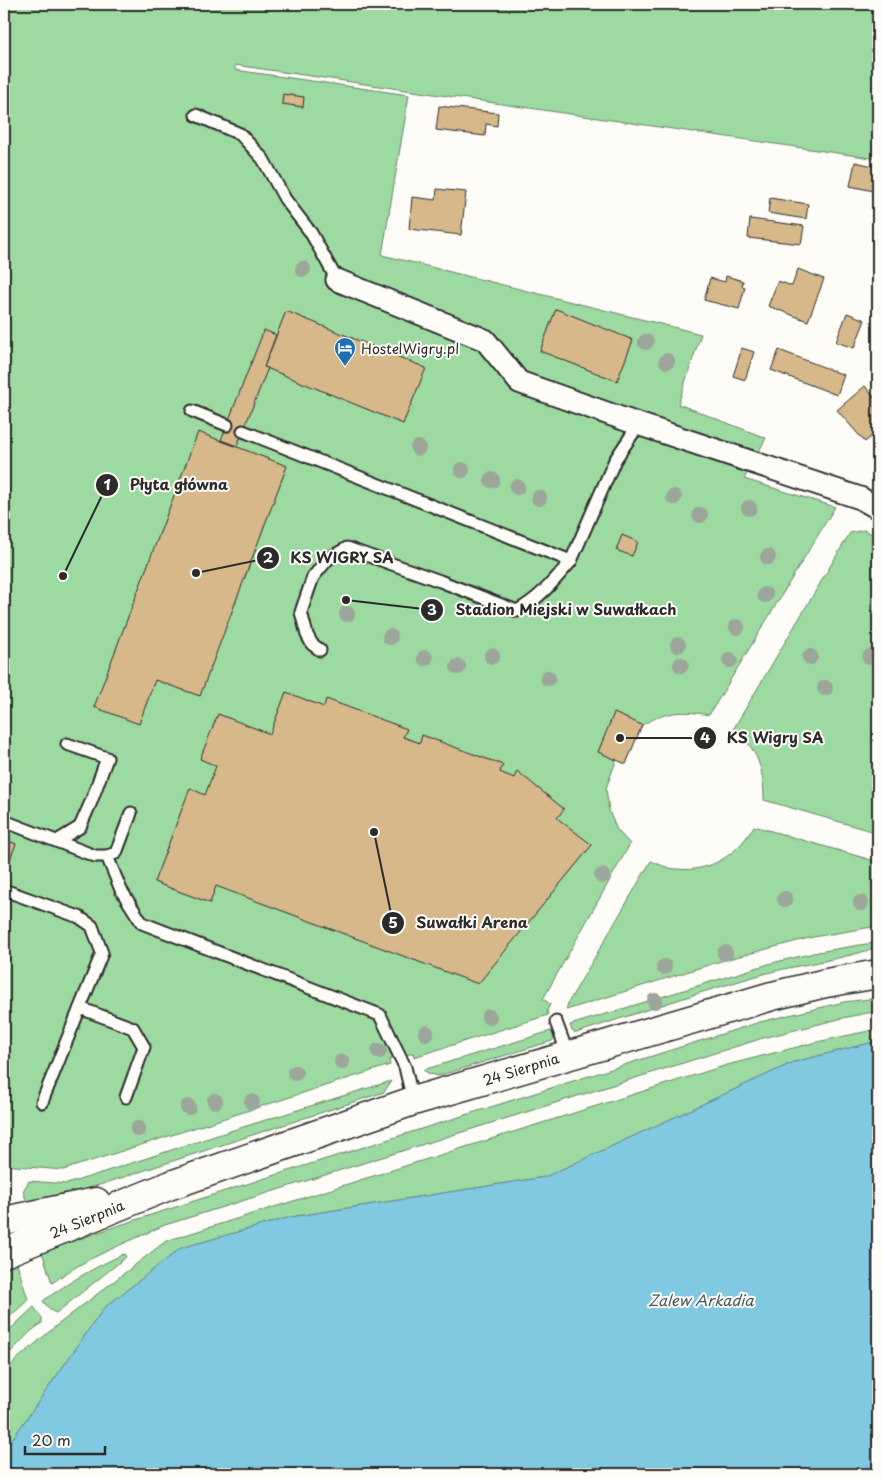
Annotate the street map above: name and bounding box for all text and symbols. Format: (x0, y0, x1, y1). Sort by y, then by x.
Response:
hotel icon: HostelWigry.pl (333, 336, 357, 367)
place label: HostelWigry.pl (361, 338, 459, 359)
callout: Płyta główna (95, 470, 239, 500)
text: 1 (103, 472, 111, 495)
text: Płyta główna (130, 472, 228, 495)
callout: KS WIGRY SA (255, 543, 404, 573)
text: 2 (263, 545, 274, 568)
text: KS WIGRY SA (290, 545, 394, 568)
callout: Stadion Miejski w Suwałkach (419, 595, 688, 625)
text: 3 (427, 597, 437, 620)
text: Stadion Miejski w Suwałkach (456, 597, 677, 620)
callout: KS Wigry SA (692, 723, 833, 753)
text: 4 (700, 725, 710, 748)
text: KS Wigry SA (727, 725, 823, 748)
callout: Suwałki Arena (381, 908, 538, 938)
text: 5 (388, 910, 398, 933)
text: Suwałki Arena (416, 910, 528, 933)
street label: 24 Sierpnia (480, 1047, 562, 1091)
street label: 24 Sierpnia (47, 1194, 128, 1243)
water label: Zalew Arkadia (648, 1288, 754, 1311)
scale bar (25, 1423, 105, 1455)
text: 20 m (32, 1428, 71, 1451)

